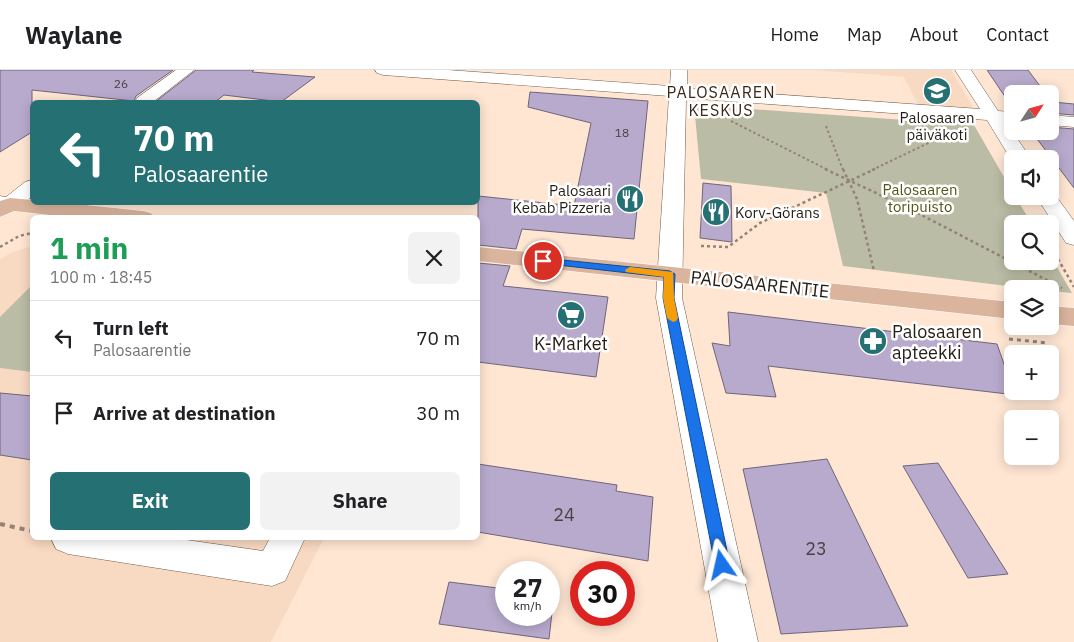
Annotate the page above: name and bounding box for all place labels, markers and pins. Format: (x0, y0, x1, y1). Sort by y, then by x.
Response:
school or university icon: Palosaaren päiväkoti (922, 76, 952, 106)
place label: Palosaaren päiväkoti (900, 108, 974, 144)
place label: Palosaari Kebab Pizzeria (513, 181, 611, 217)
restaurant icon: Palosaari Kebab Pizzeria (615, 184, 645, 214)
restaurant icon: Korv-Görans (701, 197, 731, 227)
place label: Korv-Görans (735, 203, 820, 222)
pin (522, 240, 564, 282)
supermarket icon: K-Market (556, 300, 586, 330)
place label: Palosaaren apteekki (892, 320, 982, 364)
pharmacy icon: Palosaaren apteekki (858, 326, 888, 356)
place label: K-Market (534, 332, 608, 355)

